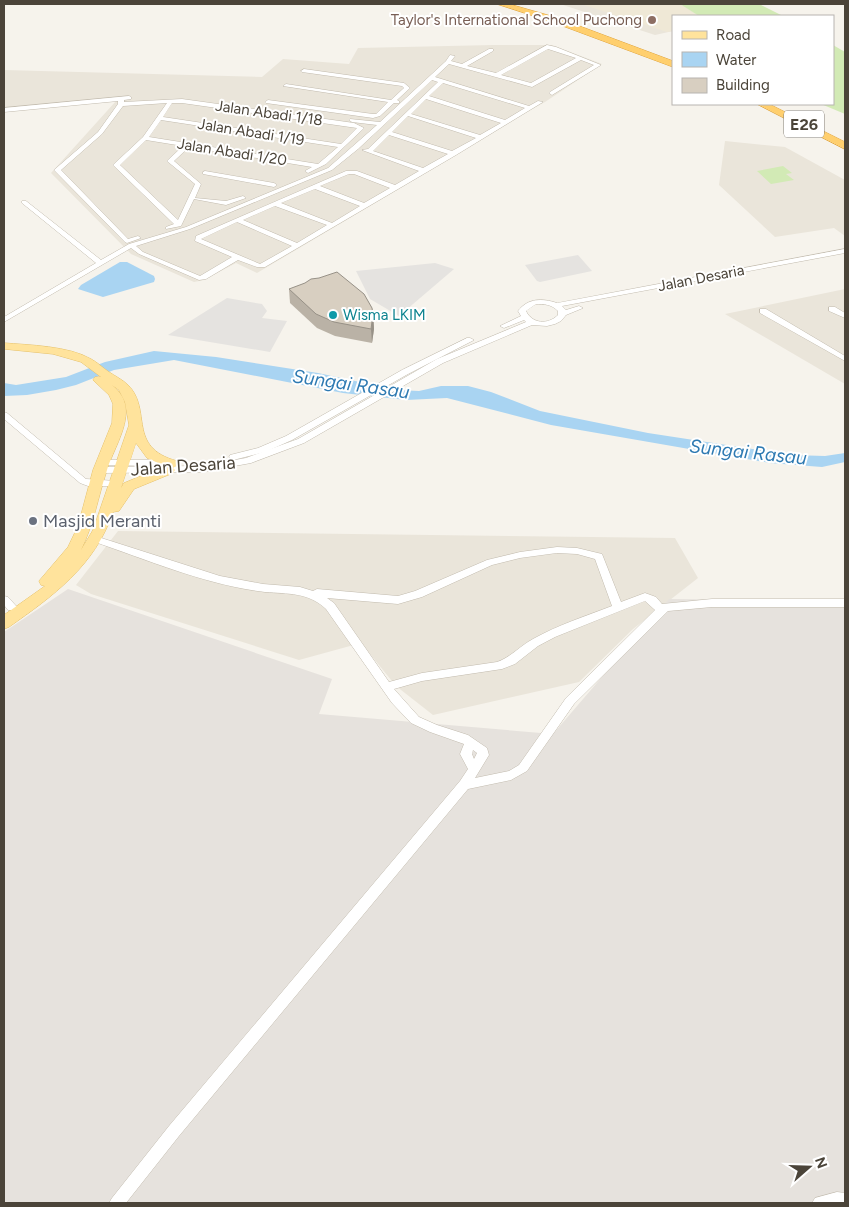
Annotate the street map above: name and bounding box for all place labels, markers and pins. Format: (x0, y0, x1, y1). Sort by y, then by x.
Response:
place label: Taylor's International School Puchong (391, 11, 642, 29)
marker: Taylor's International School Puchong (646, 14, 658, 26)
place label: Wisma LKIM (343, 306, 426, 324)
marker: Wisma LKIM (327, 309, 339, 321)
place label: Masjid Meranti (43, 510, 161, 532)
marker: Masjid Meranti (27, 515, 39, 527)

